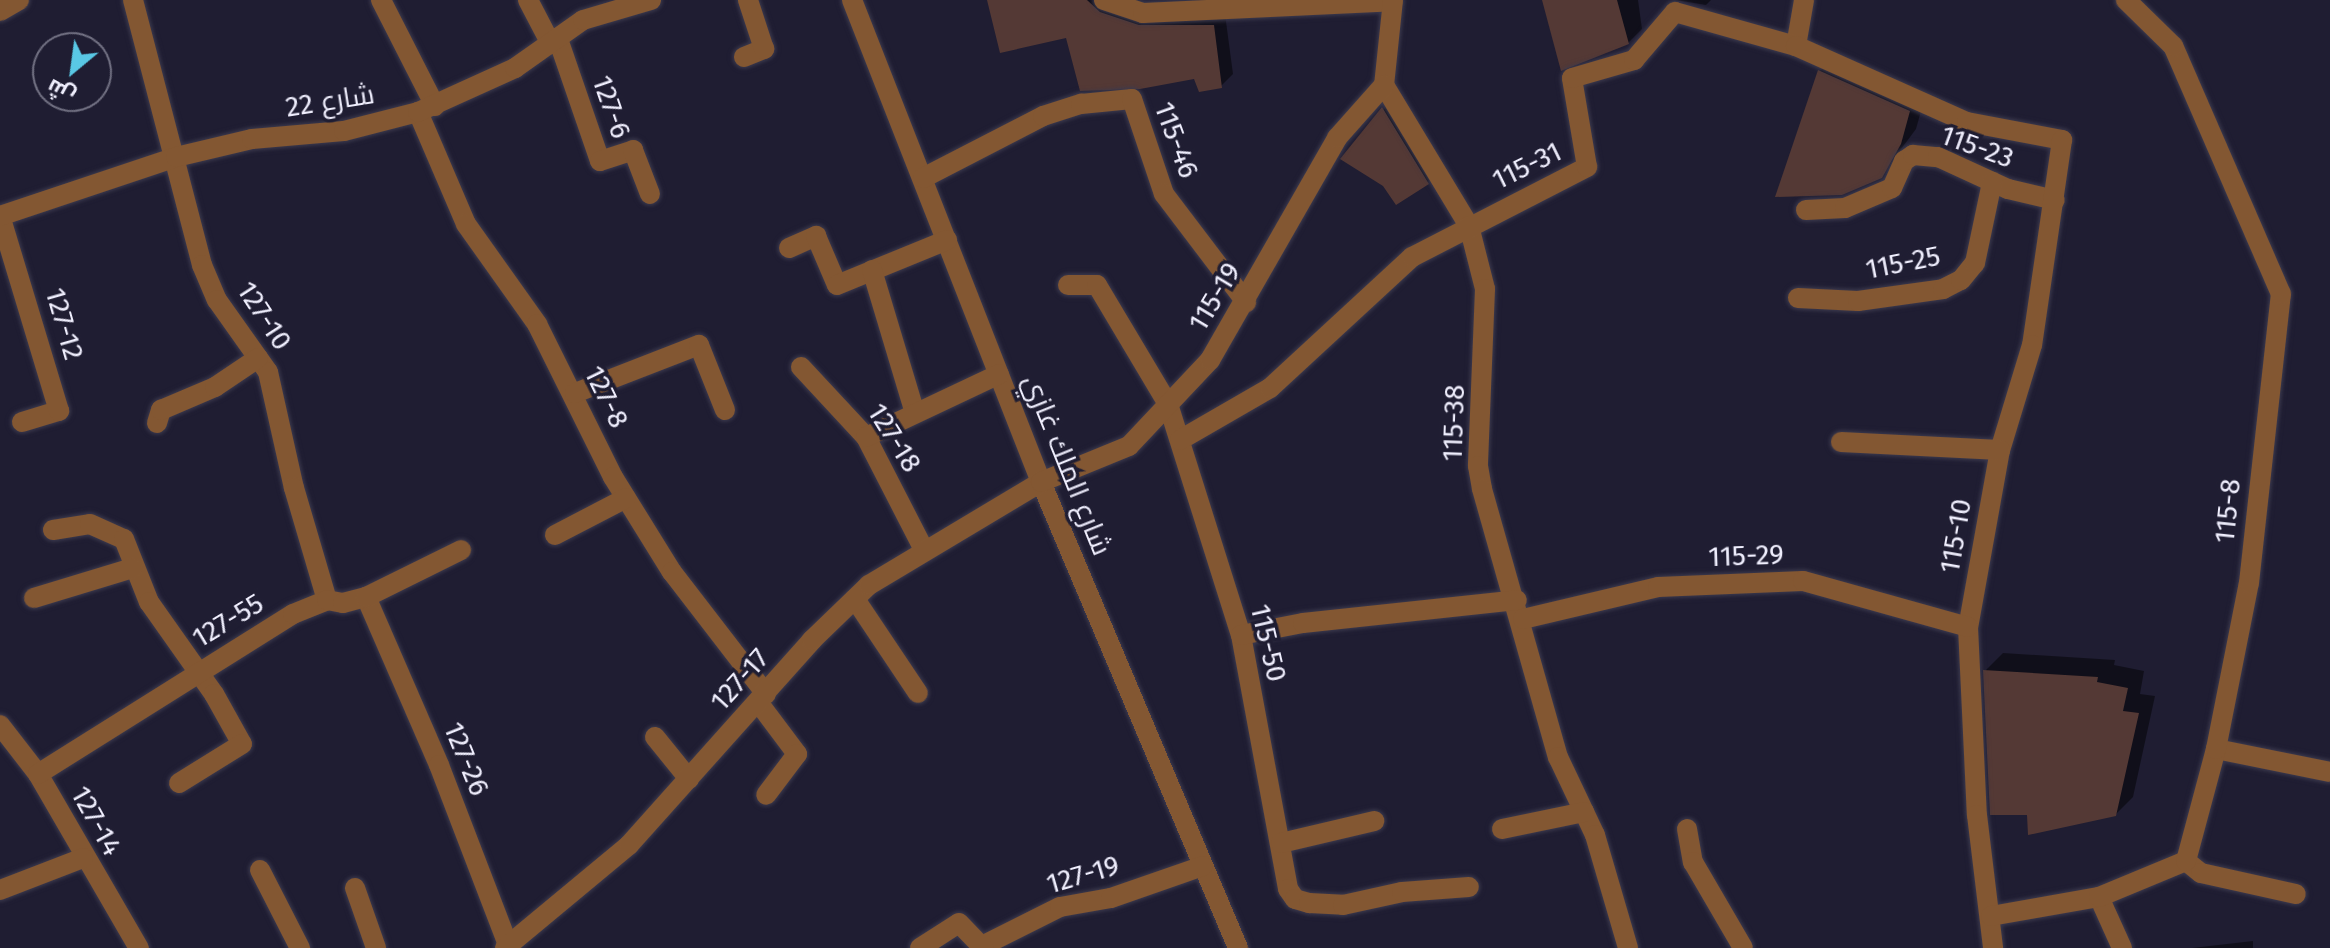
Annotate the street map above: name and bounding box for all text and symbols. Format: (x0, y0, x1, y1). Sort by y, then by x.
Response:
north arrow (32, 32, 112, 112)
street label: 127-6 (585, 71, 637, 143)
text: ش (42, 73, 80, 110)
street label: شارع 22 (283, 77, 377, 125)
street label: 115-46 (1147, 97, 1205, 183)
street label: 115-23 (1936, 118, 2018, 176)
street label: 115-31 (1487, 135, 1567, 197)
street label: 115-25 (1863, 239, 1943, 287)
street label: 115-19 (1182, 257, 1248, 337)
street label: 127-10 (229, 275, 299, 357)
street label: 127-12 (38, 284, 90, 364)
street label: 127-8 (577, 360, 635, 434)
street label: شارع الملك غازي (1015, 370, 1119, 560)
street label: 115-38 (1436, 384, 1472, 462)
street label: 127-18 (860, 397, 928, 479)
street label: 115-8 (2208, 477, 2248, 545)
street label: 115-10 (1933, 496, 1979, 576)
street label: 115-29 (1708, 538, 1784, 574)
street label: 127-55 (186, 587, 270, 655)
street label: 115-50 (1243, 601, 1293, 685)
street label: 127-17 (703, 642, 777, 718)
street label: 127-26 (436, 717, 496, 801)
street label: 127-14 (63, 780, 129, 862)
street label: 127-19 (1043, 849, 1123, 901)

